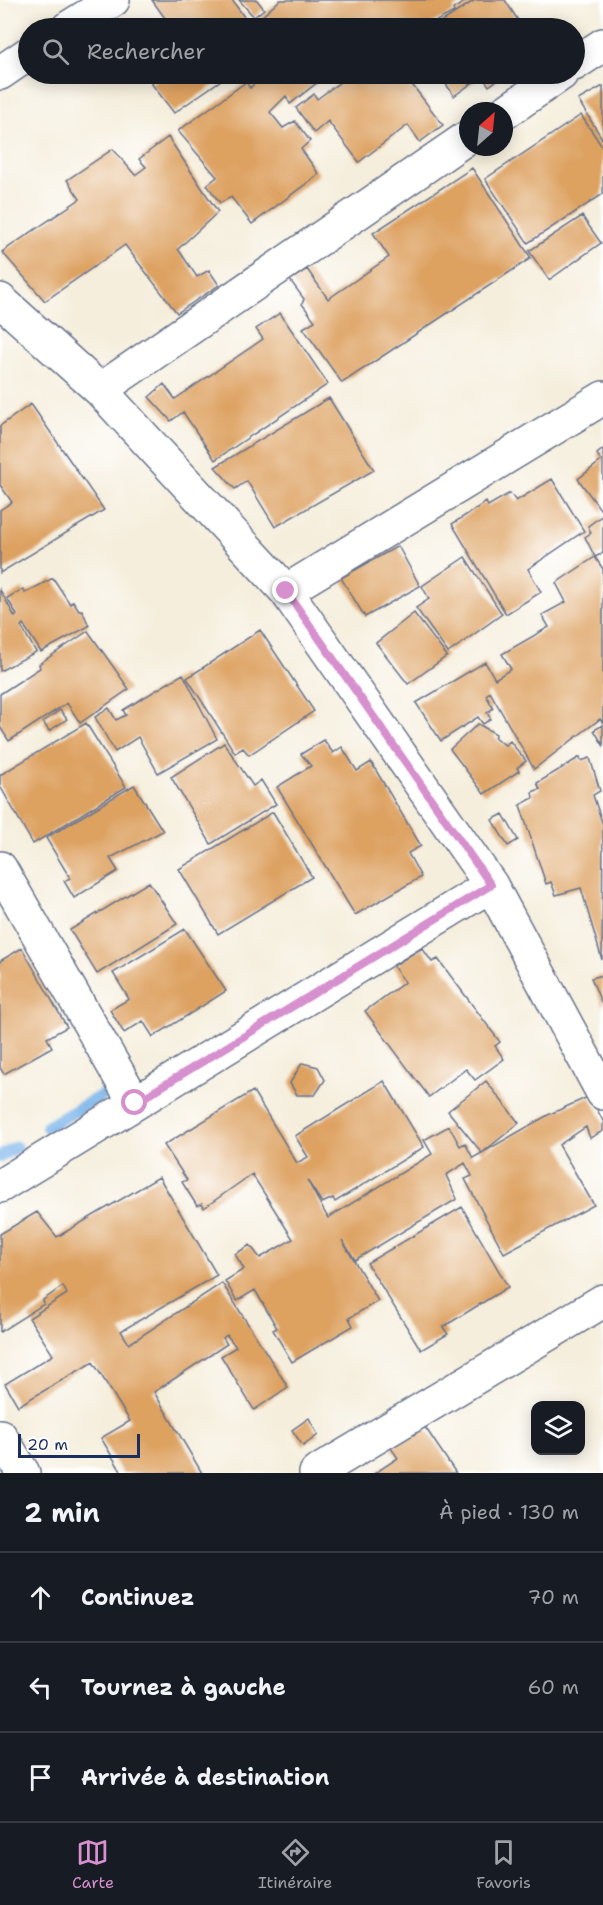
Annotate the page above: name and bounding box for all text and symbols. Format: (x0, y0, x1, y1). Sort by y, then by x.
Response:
search box (18, 18, 585, 84)
icon: search (39, 35, 72, 68)
text: Rechercher (87, 37, 206, 66)
north arrow (459, 102, 513, 156)
route end (272, 577, 298, 603)
route start (121, 1089, 147, 1115)
map controls (531, 1401, 585, 1455)
button: layers (531, 1401, 585, 1455)
scale bar (18, 1431, 140, 1458)
text: 20 m (27, 1434, 68, 1455)
text: 2 min (24, 1495, 100, 1530)
text: À pied · 130 m (439, 1499, 579, 1525)
icon: ahead (24, 1581, 57, 1614)
text: Continuez (81, 1583, 194, 1612)
text: 70 m (527, 1584, 579, 1610)
icon: left (24, 1671, 57, 1704)
text: Tournez à gauche (81, 1673, 286, 1702)
text: 60 m (527, 1674, 579, 1700)
icon: arrive (24, 1761, 57, 1794)
text: Arrivée à destination (81, 1763, 329, 1792)
tab: Carte (72, 1836, 114, 1893)
tab: Itinéraire (258, 1836, 332, 1893)
tab: Favoris (476, 1836, 531, 1893)

